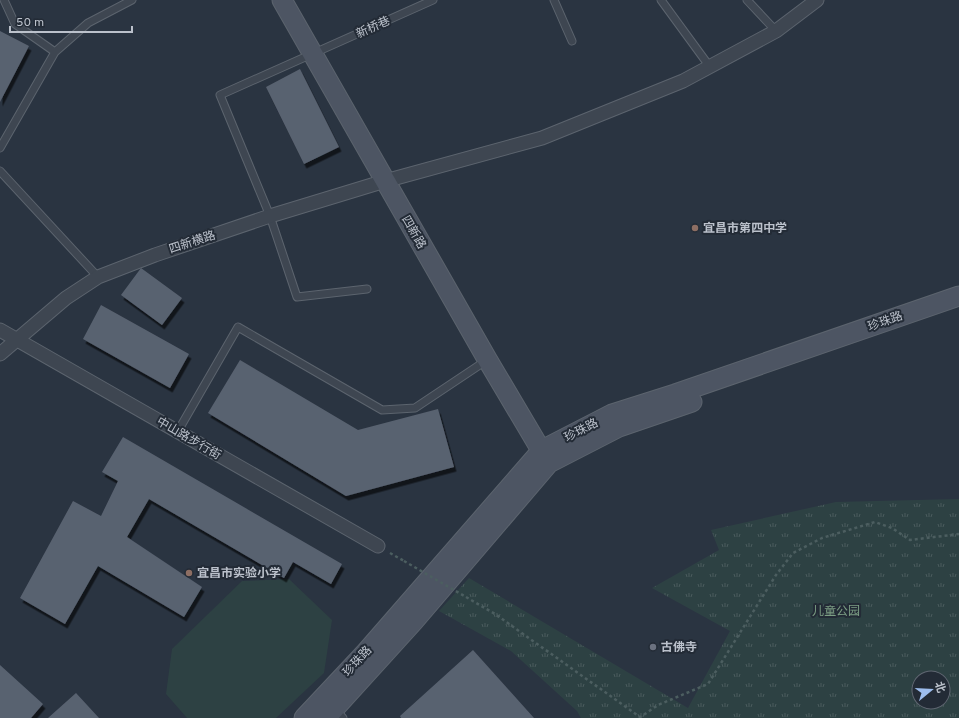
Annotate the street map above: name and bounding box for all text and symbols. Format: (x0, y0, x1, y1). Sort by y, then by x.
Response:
scale bar (10, 8, 132, 34)
street label: 新桥巷 (354, 13, 393, 43)
text: 50 m (16, 15, 44, 31)
street label: 四新路 (397, 213, 429, 252)
place label: 宜昌市第四中学 (703, 221, 787, 237)
marker: 宜昌市第四中学 (690, 223, 700, 233)
street label: 四新横路 (167, 228, 218, 258)
street label: 珍珠路 (866, 309, 905, 335)
street label: 中山路步行街 (153, 414, 224, 464)
street label: 珍珠路 (562, 416, 601, 446)
place label: 宜昌市实验小学 (197, 566, 281, 582)
marker: 宜昌市实验小学 (184, 568, 194, 578)
park label: 儿童公园 (812, 604, 860, 620)
place label: 古佛寺 (661, 640, 697, 656)
marker: 古佛寺 (648, 642, 658, 652)
street label: 珍珠路 (340, 643, 376, 680)
north arrow (911, 670, 951, 710)
text: 北 (931, 680, 948, 695)

